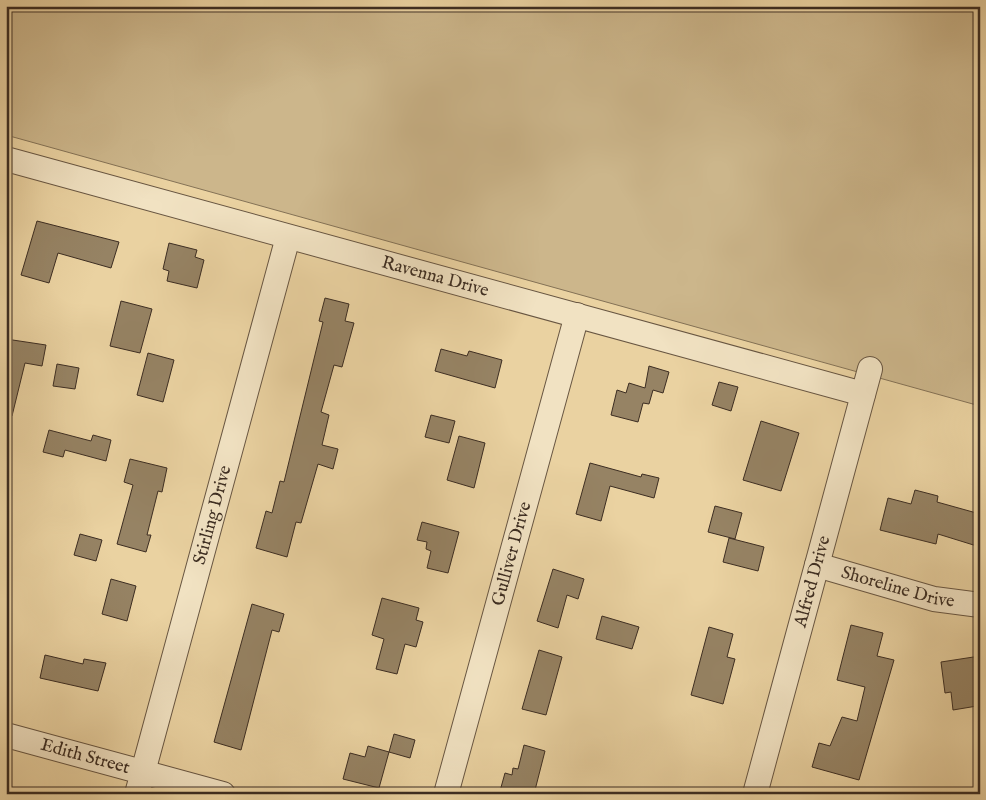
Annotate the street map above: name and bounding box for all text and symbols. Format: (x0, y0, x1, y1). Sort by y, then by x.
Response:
street label: Ravenna Drive (379, 251, 491, 302)
street label: Stirling Drive (188, 463, 237, 567)
street label: Gulliver Drive (486, 499, 537, 608)
street label: Alfred Drive (789, 533, 836, 631)
street label: Shoreline Drive (838, 561, 956, 613)
street label: Edith Street (38, 733, 132, 780)

